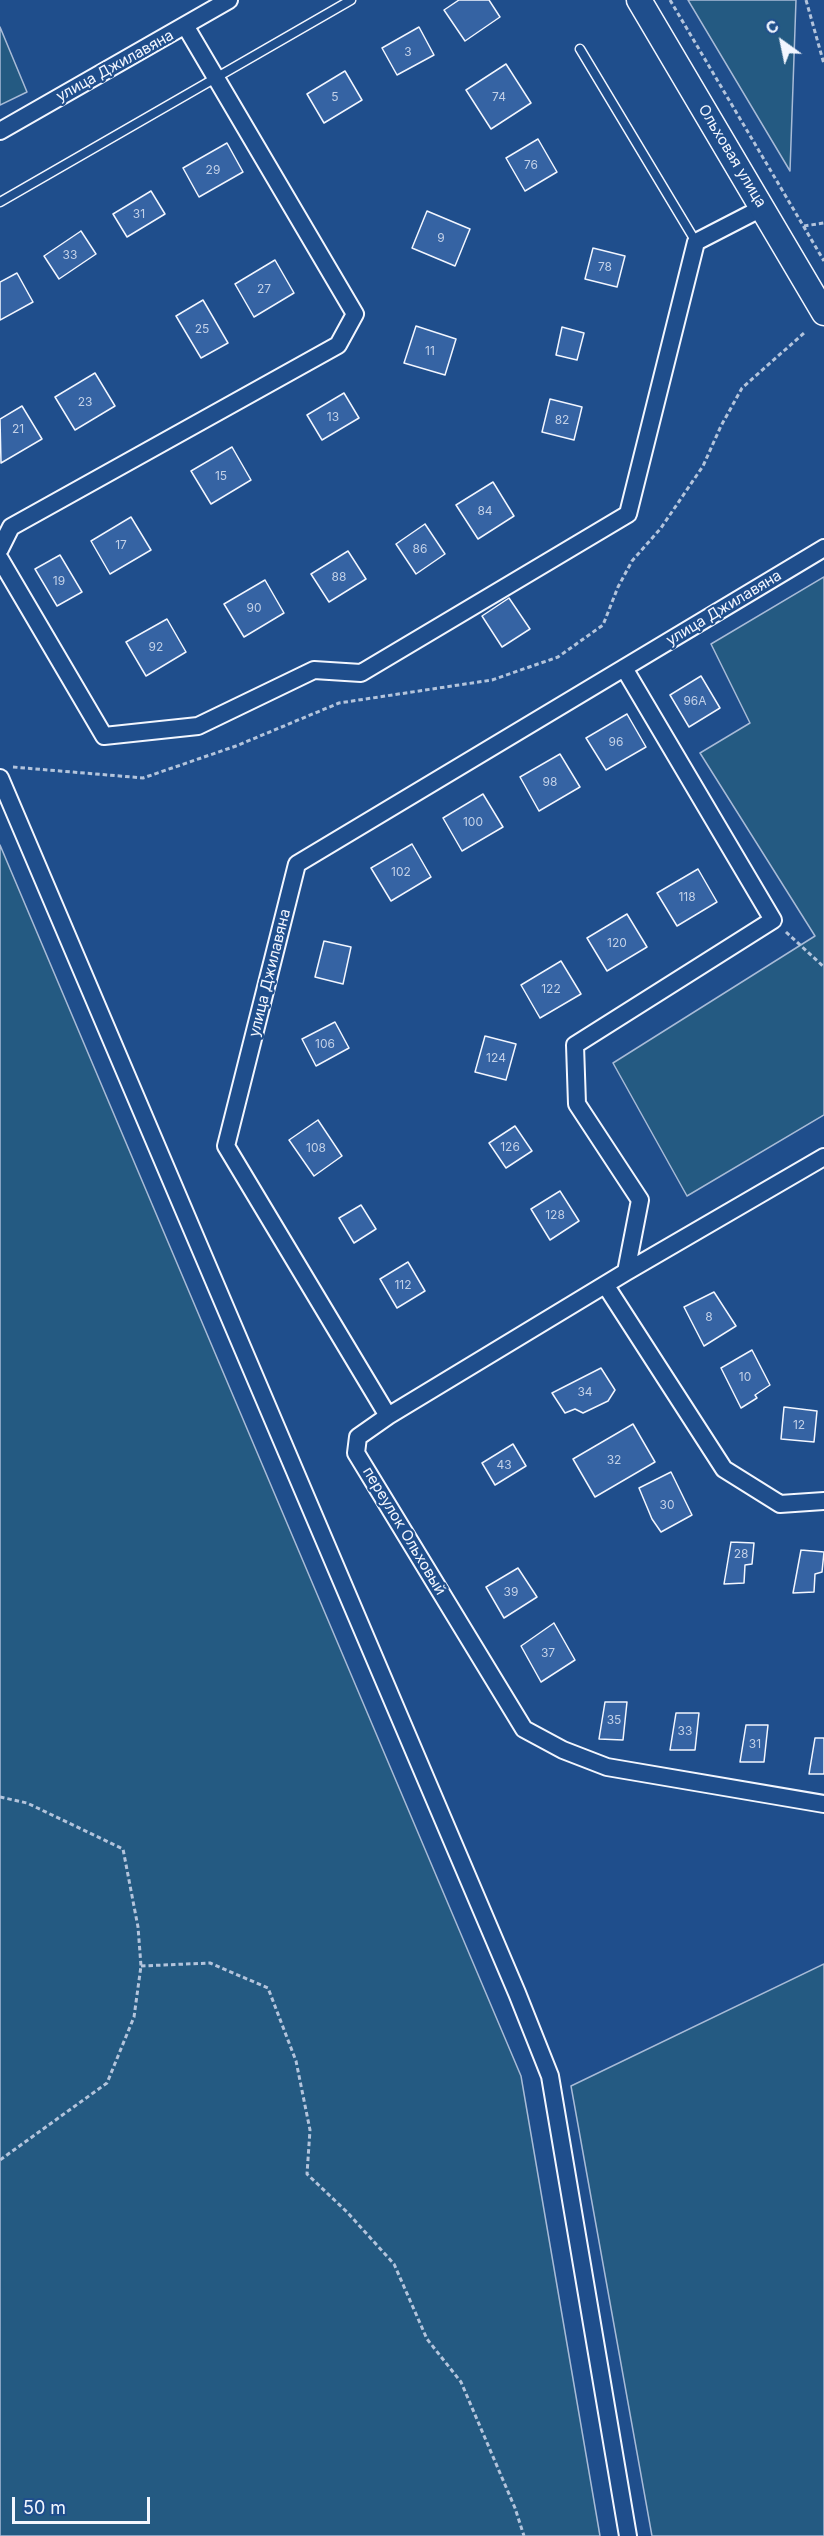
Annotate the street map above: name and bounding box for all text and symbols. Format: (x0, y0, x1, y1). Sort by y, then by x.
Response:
north arrow (752, 12, 812, 72)
text: С (762, 15, 783, 39)
street label: улица Джилавяна (53, 26, 177, 106)
house number: 3 (404, 45, 412, 59)
house number: 5 (331, 90, 339, 104)
house number: 74 (492, 90, 506, 104)
street label: Ольховая улица (694, 101, 770, 211)
house number: 76 (524, 158, 538, 172)
house number: 29 (206, 163, 220, 177)
house number: 31 (133, 207, 145, 221)
house number: 9 (437, 231, 445, 245)
house number: 33 (63, 248, 77, 262)
house number: 78 (598, 260, 612, 274)
house number: 27 (257, 282, 271, 296)
house number: 25 (195, 322, 209, 336)
house number: 11 (425, 344, 435, 358)
house number: 23 (78, 395, 92, 409)
house number: 13 (327, 410, 339, 424)
house number: 82 (555, 413, 569, 427)
house number: 21 (12, 422, 24, 436)
house number: 15 (215, 469, 227, 483)
house number: 84 (477, 504, 493, 518)
house number: 17 (115, 538, 127, 552)
house number: 86 (413, 542, 427, 556)
street label: улица Джилавяна (663, 566, 785, 650)
house number: 88 (332, 570, 346, 584)
house number: 19 (53, 574, 65, 588)
house number: 90 (246, 601, 262, 615)
house number: 92 (149, 640, 163, 654)
house number: 96А (683, 694, 707, 708)
house number: 96 (609, 735, 623, 749)
house number: 98 (543, 775, 557, 789)
house number: 100 (463, 815, 483, 829)
house number: 102 (391, 865, 411, 879)
house number: 118 (678, 890, 696, 904)
street label: улица Джилавяна (245, 907, 295, 1039)
house number: 120 (607, 936, 627, 950)
house number: 122 (541, 982, 561, 996)
house number: 106 (315, 1037, 335, 1051)
house number: 124 (486, 1051, 506, 1065)
house number: 126 (500, 1140, 520, 1154)
house number: 108 (306, 1141, 326, 1155)
house number: 128 (545, 1208, 565, 1222)
house number: 112 (394, 1278, 412, 1292)
house number: 8 (705, 1310, 713, 1324)
house number: 10 (739, 1370, 751, 1384)
house number: 34 (577, 1385, 593, 1399)
house number: 12 (793, 1418, 805, 1432)
house number: 32 (607, 1453, 621, 1467)
house number: 43 (496, 1458, 512, 1472)
street label: переулок Ольховый (359, 1464, 449, 1598)
house number: 30 (660, 1498, 674, 1512)
house number: 28 (734, 1547, 748, 1561)
house number: 39 (504, 1585, 518, 1599)
house number: 37 (541, 1646, 555, 1660)
house number: 35 (607, 1713, 621, 1727)
house number: 33 (678, 1724, 692, 1738)
house number: 31 (749, 1737, 761, 1751)
scale bar (15, 2485, 153, 2523)
text: 50 m (23, 2497, 66, 2518)

